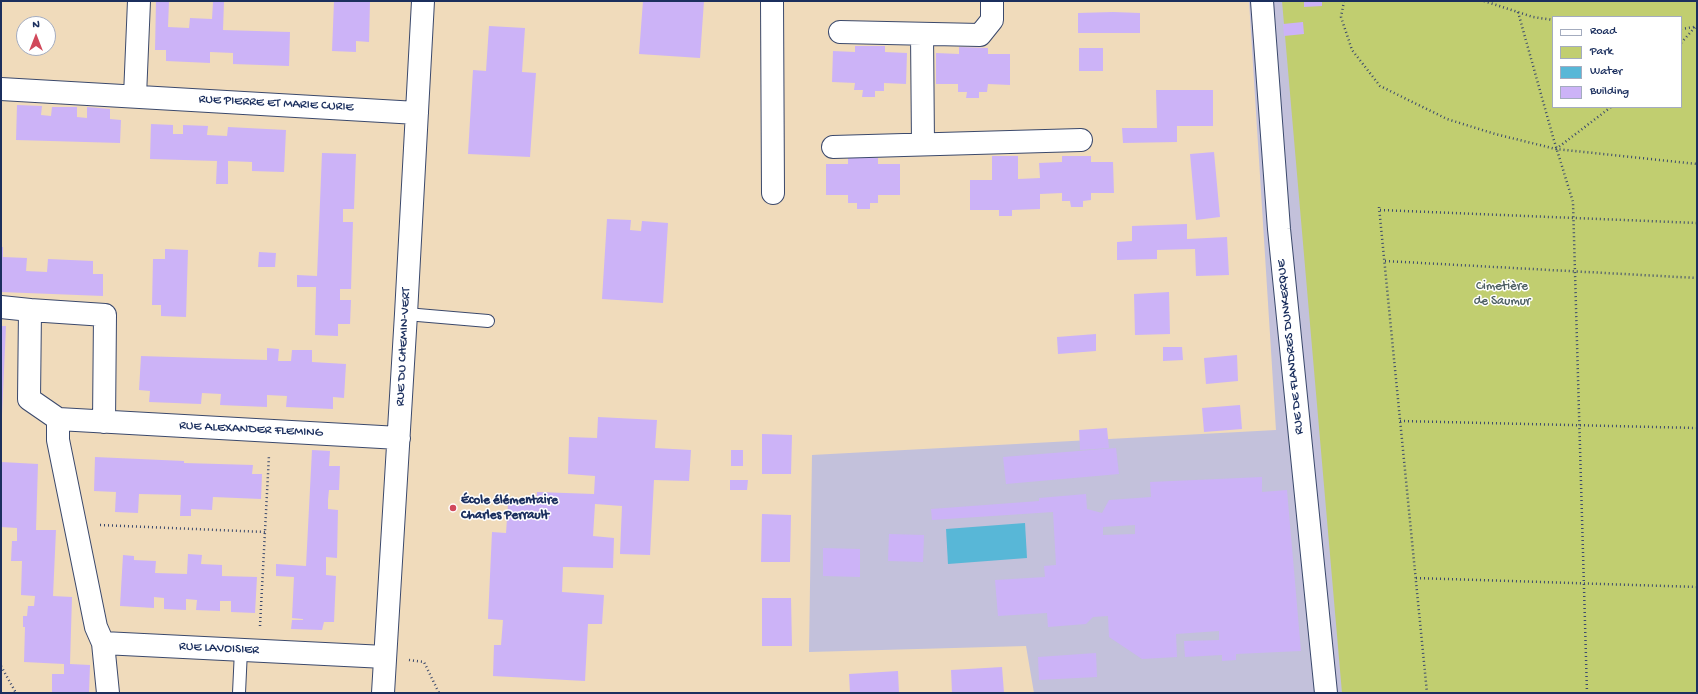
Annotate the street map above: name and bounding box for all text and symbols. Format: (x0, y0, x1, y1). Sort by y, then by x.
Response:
north arrow (16, 16, 56, 56)
legend (1552, 16, 1682, 108)
text: N (32, 19, 40, 31)
text: Road (1590, 25, 1616, 39)
text: Park (1590, 45, 1613, 59)
text: Water (1590, 65, 1622, 79)
text: Building (1590, 85, 1629, 99)
street label: RUE PIERRE ET MARIE CURIE (198, 92, 354, 116)
street label: RUE DE FLANDRES DUNKERQUE (1274, 259, 1308, 435)
park label: Cimetière de Saumur (1474, 279, 1530, 310)
street label: RUE DU CHEMIN-VERT (393, 287, 415, 407)
street label: RUE ALEXANDER FLEMING (179, 418, 323, 442)
place label: École élémentaire Charles Perrault (461, 493, 558, 524)
marker: École élémentaire Charles Perrault (448, 503, 458, 513)
street label: RUE LAVOISIER (179, 639, 259, 659)

